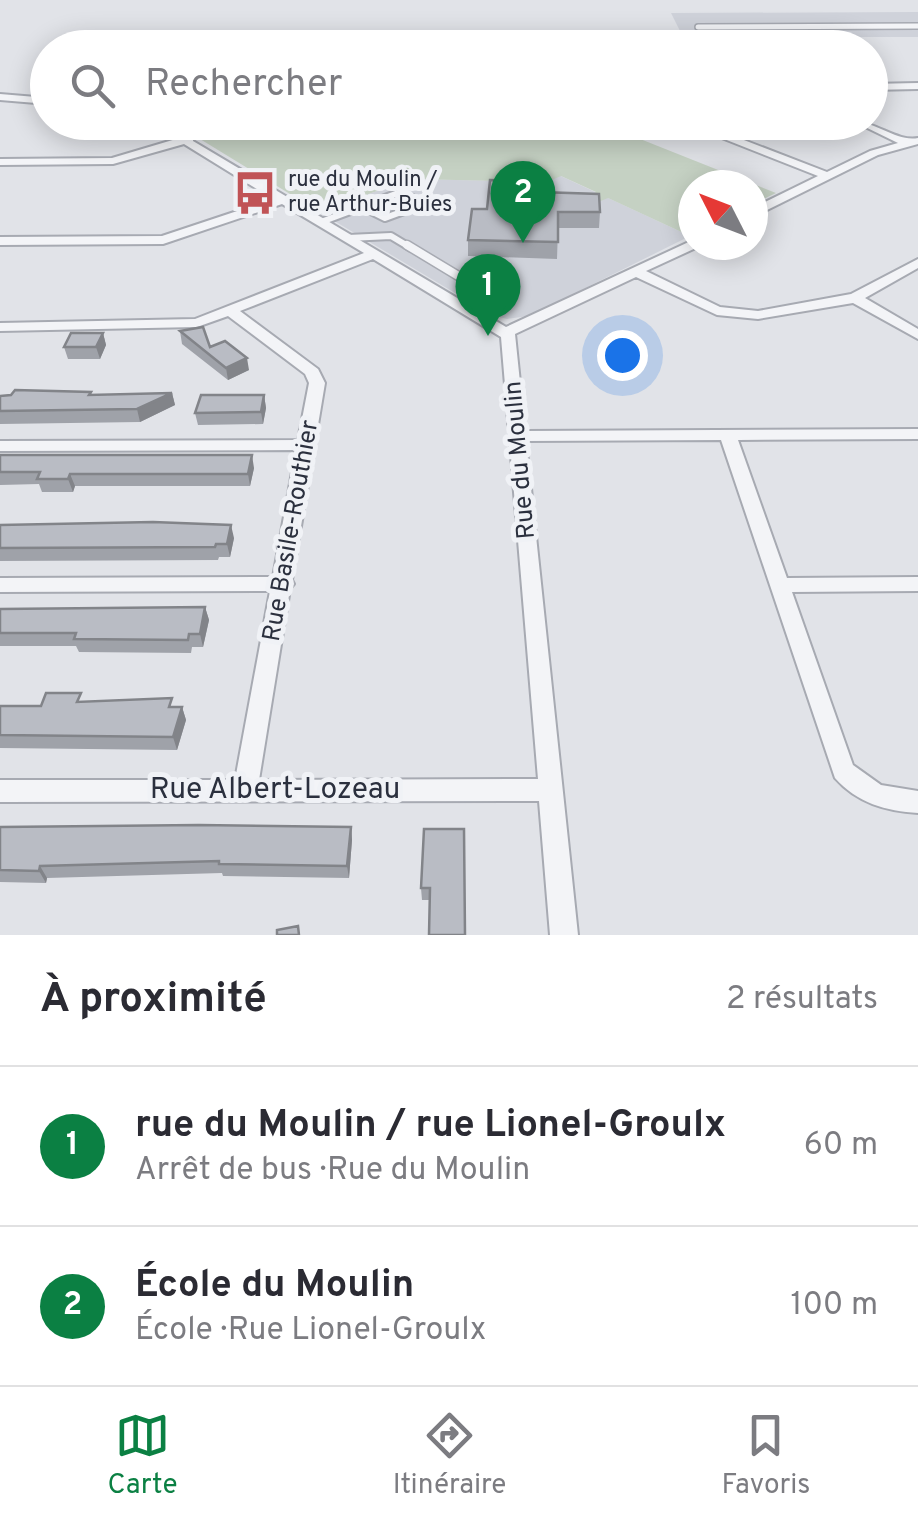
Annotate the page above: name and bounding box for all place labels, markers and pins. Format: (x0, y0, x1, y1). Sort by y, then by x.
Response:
pin: 2 (490, 160, 556, 243)
place label: rue du Moulin / rue Arthur-Buies (288, 167, 452, 219)
bus stop icon: rue du Moulin / rue Arthur-Buies (231, 169, 279, 217)
pin: 1 (456, 254, 520, 336)

